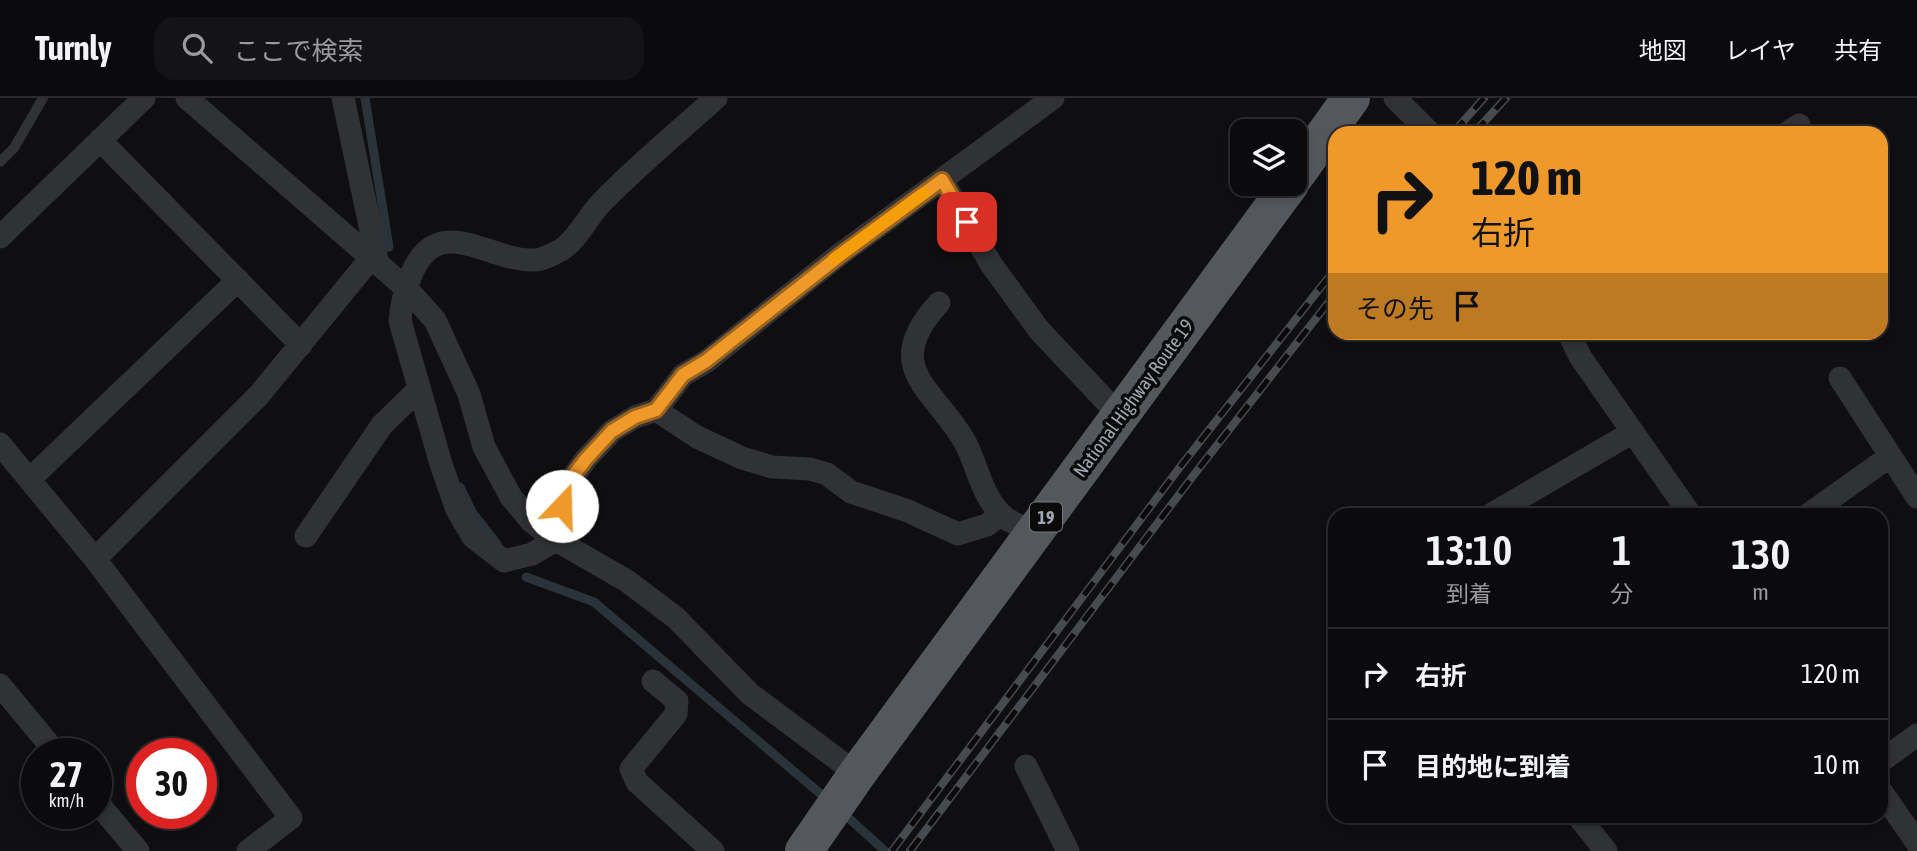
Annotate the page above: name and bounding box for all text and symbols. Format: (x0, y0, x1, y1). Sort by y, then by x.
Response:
search box (154, 17, 644, 80)
text: Turnly (35, 29, 112, 67)
icon: search (178, 29, 216, 67)
text: ここで検索 (234, 36, 364, 66)
text: 地図 (1639, 37, 1687, 64)
text: レイヤ (1725, 37, 1796, 64)
text: 共有 (1834, 37, 1882, 64)
map controls (1230, 119, 1307, 196)
button: layers (1230, 119, 1307, 196)
text: 120 m (1471, 149, 1582, 205)
icon: right (1356, 154, 1447, 245)
pin (937, 192, 997, 252)
icon: arrive (948, 203, 986, 241)
text: 右折 (1471, 214, 1535, 251)
icon: arrive (1448, 287, 1486, 325)
text: その先 (1356, 294, 1434, 324)
street label: National Highway Route 19 (1068, 315, 1198, 481)
position arrow (525, 469, 599, 543)
road number: 19 (1030, 502, 1062, 531)
text: 13:10 (1426, 526, 1512, 574)
text: 1 (1612, 526, 1631, 574)
text: 130 (1731, 530, 1790, 578)
text: m (1752, 579, 1769, 605)
text: 到着 (1446, 581, 1492, 607)
text: 分 (1610, 581, 1633, 607)
icon: right (1356, 655, 1394, 693)
text: 120 m (1801, 659, 1860, 689)
text: 右折 (1415, 661, 1467, 691)
speed limit sign: 30 (126, 738, 217, 829)
icon: arrive (1356, 746, 1394, 784)
text: 10 m (1813, 750, 1860, 780)
text: 目的地に到着 (1415, 752, 1571, 782)
text: 27 (50, 754, 83, 794)
text: km/h (49, 790, 84, 811)

